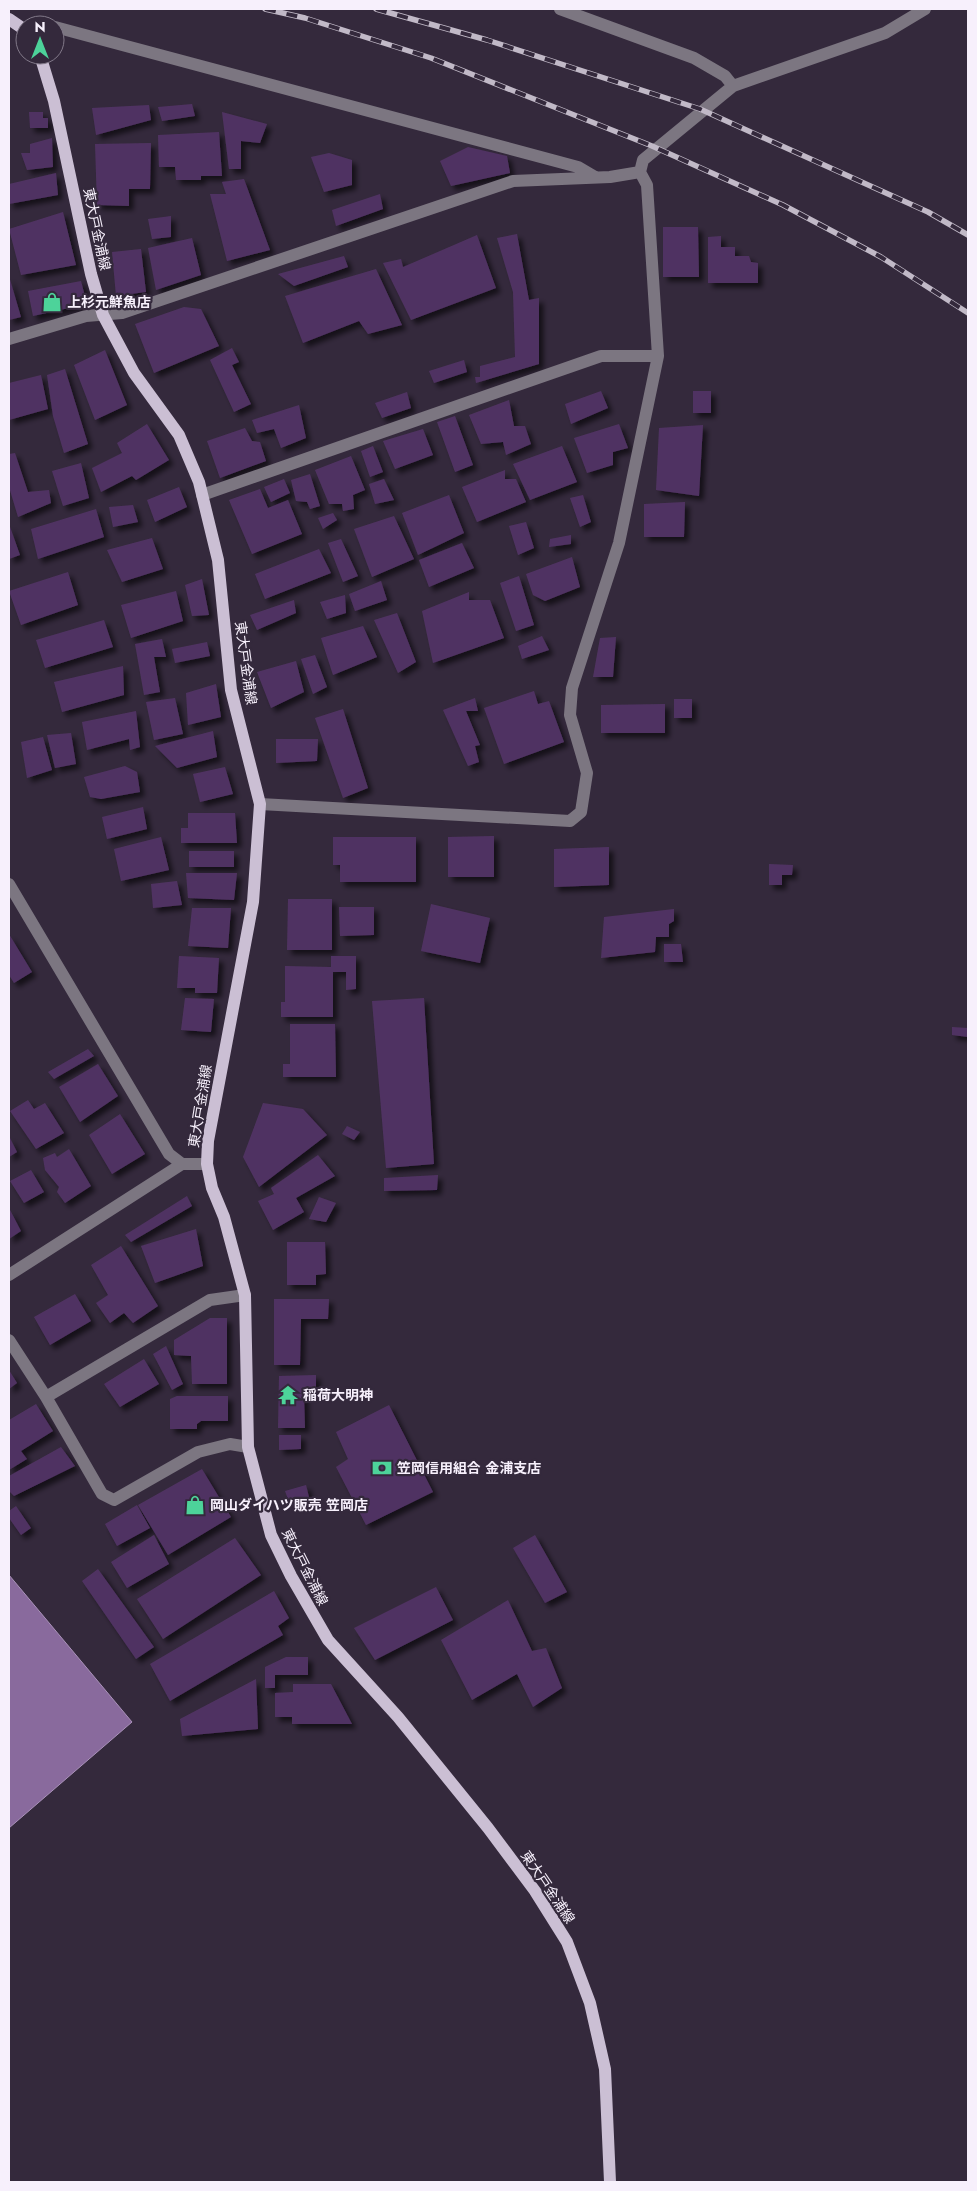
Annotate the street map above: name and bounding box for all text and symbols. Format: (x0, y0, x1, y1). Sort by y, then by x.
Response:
north arrow (15, 15, 65, 65)
text: N (34, 17, 46, 37)
street label: 東大戸金浦線 (78, 186, 116, 272)
shop icon: 上杉元鮮魚店 (41, 291, 63, 313)
place label: 上杉元鮮魚店 (67, 292, 151, 312)
street label: 東大戸金浦線 (230, 620, 262, 706)
street label: 東大戸金浦線 (184, 1063, 216, 1149)
temple icon: 稲荷大明神 (277, 1384, 299, 1406)
place label: 稲荷大明神 (303, 1385, 373, 1405)
bank icon: 笠岡信用組合 金浦支店 (371, 1457, 393, 1479)
place label: 笠岡信用組合 金浦支店 (397, 1458, 541, 1478)
shop icon: 岡山ダイハツ販売 笠岡店 (184, 1494, 206, 1516)
place label: 岡山ダイハツ販売 笠岡店 (210, 1495, 368, 1515)
street label: 東大戸金浦線 (277, 1525, 333, 1609)
street label: 東大戸金浦線 (516, 1847, 580, 1927)

